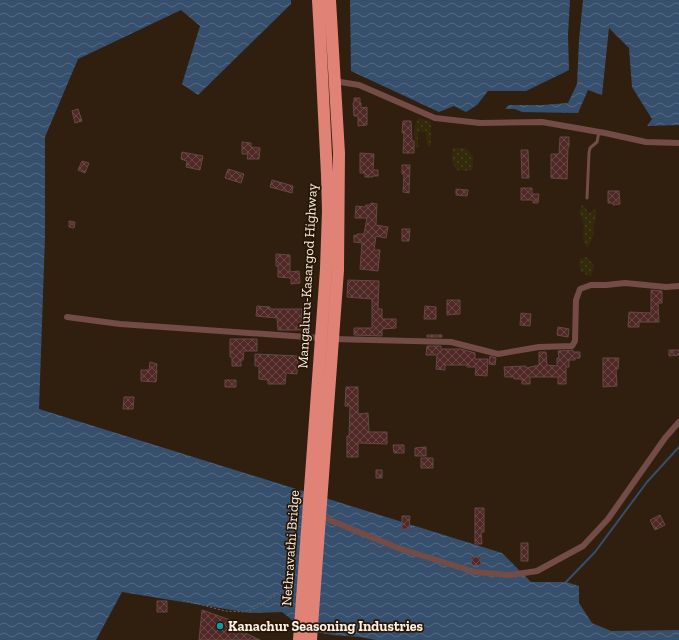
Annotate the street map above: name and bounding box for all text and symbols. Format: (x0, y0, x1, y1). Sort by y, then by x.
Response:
street label: Mangaluru-Kasargod Highway (294, 182, 321, 369)
street label: Nethravathi Bridge (278, 489, 303, 607)
place label: Kanachur Seasoning Industries (228, 618, 424, 635)
marker: Kanachur Seasoning Industries (215, 621, 225, 631)

